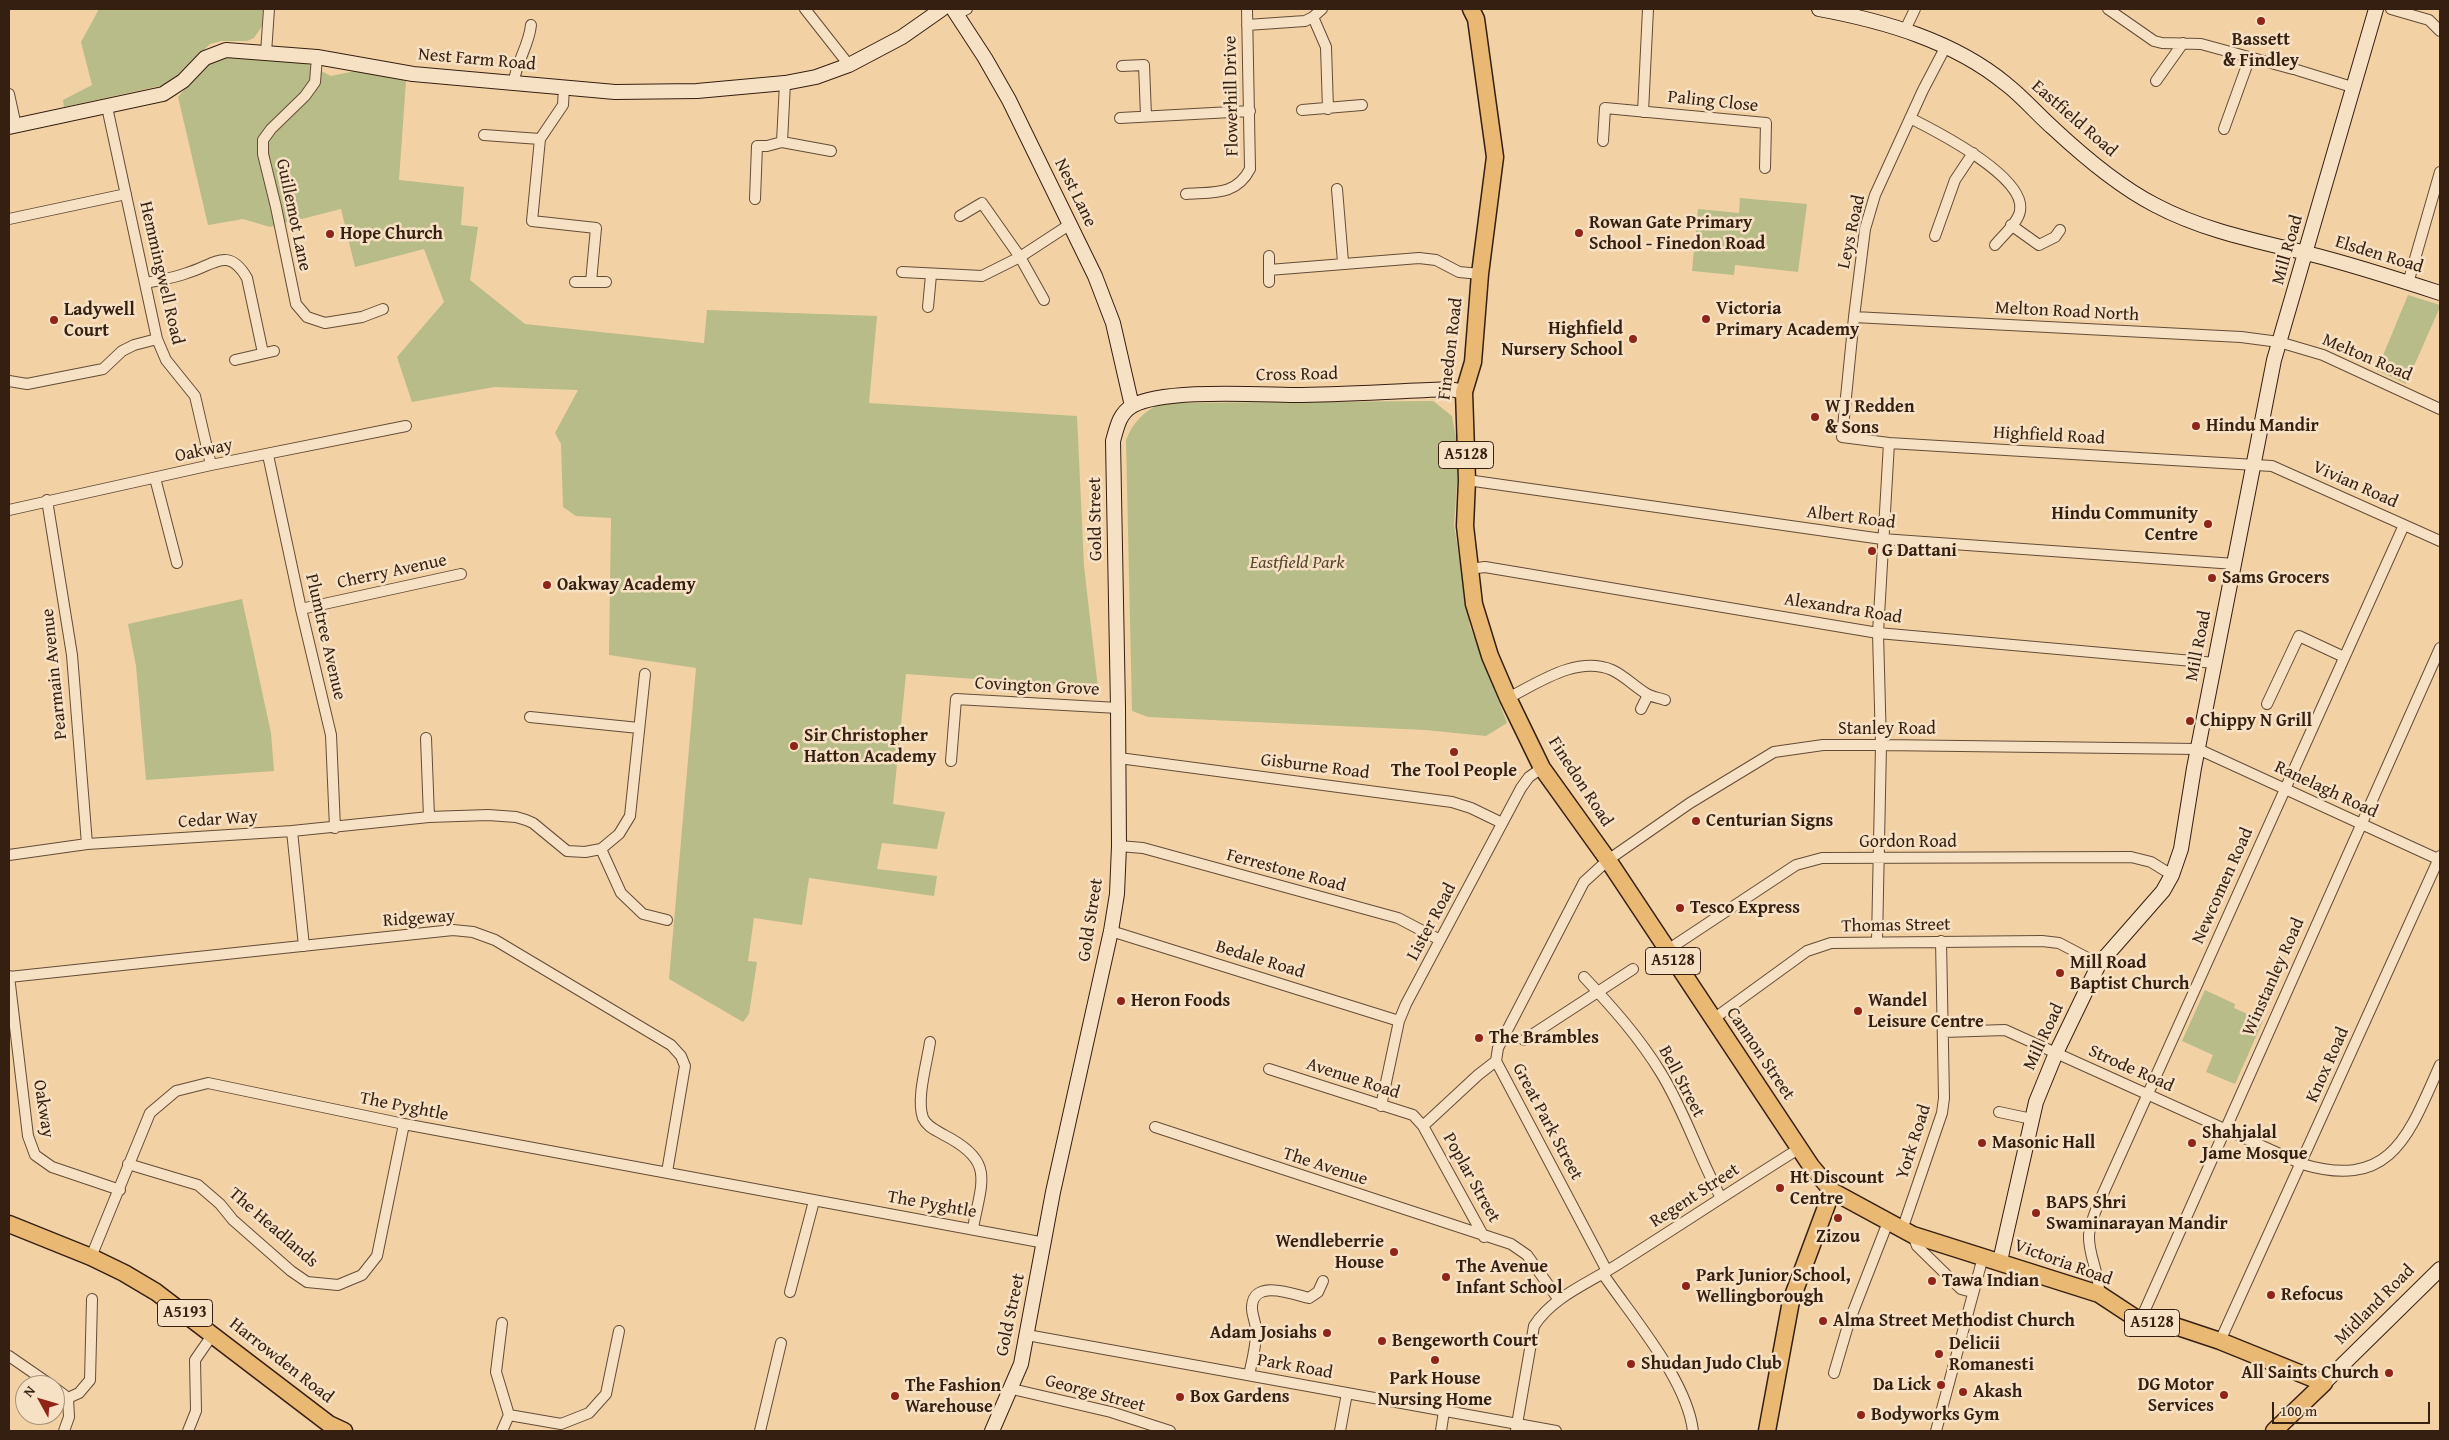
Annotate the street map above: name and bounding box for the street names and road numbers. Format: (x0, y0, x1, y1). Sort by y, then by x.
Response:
street label: Flowerhill Drive (1220, 35, 1244, 157)
street label: Nest Farm Road (417, 44, 537, 76)
street label: Eastfield Road (2027, 76, 2121, 162)
street label: Paling Close (1667, 87, 1759, 117)
street label: Nest Lane (1049, 155, 1101, 231)
street label: Guillemot Lane (271, 157, 315, 273)
street label: Leys Road (1834, 193, 1870, 271)
street label: Hemmingwell Road (134, 199, 188, 347)
street label: Mill Road (2268, 213, 2308, 287)
street label: Elsden Road (2332, 231, 2426, 279)
street label: Finedon Road (1434, 297, 1468, 401)
street label: Melton Road North (1994, 297, 2140, 327)
street label: Melton Road (2319, 329, 2415, 387)
street label: Cross Road (1256, 363, 1338, 387)
street label: Highfield Road (1993, 422, 2105, 450)
street label: Oakway (173, 434, 235, 468)
road number: A5128 (1438, 442, 1494, 468)
street label: Vivian Road (2309, 457, 2401, 513)
street label: Gold Street (1084, 477, 1108, 561)
street label: Albert Road (1805, 502, 1897, 534)
street label: Cherry Avenue (335, 550, 449, 594)
street label: Plumtree Avenue (300, 572, 350, 702)
street label: Alexandra Road (1783, 589, 1903, 629)
street label: Pearmain Avenue (37, 607, 73, 741)
street label: Mill Road (2182, 609, 2216, 683)
street label: Covington Grove (974, 673, 1100, 701)
street label: Stanley Road (1838, 718, 1936, 740)
street label: Finedon Road (1543, 733, 1617, 831)
street label: Gisburne Road (1259, 750, 1371, 784)
street label: Ranelagh Road (2271, 757, 2381, 823)
street label: Cedar Way (177, 806, 259, 834)
street label: Newcomen Road (2188, 824, 2258, 948)
street label: Gordon Road (1859, 831, 1957, 853)
street label: Ferrestone Road (1224, 845, 1348, 897)
street label: Gold Street (1074, 877, 1108, 963)
street label: Lister Road (1403, 879, 1461, 965)
street label: Ridgeway (382, 906, 456, 932)
street label: Thomas Street (1841, 914, 1951, 938)
street label: Winstanley Road (2238, 915, 2310, 1039)
street label: Bedale Road (1213, 936, 1307, 984)
road number: A5128 (1646, 948, 1700, 974)
street label: Mill Road (2019, 1000, 2069, 1074)
street label: Cannon Street (1721, 1003, 1799, 1105)
street label: Knox Road (2302, 1024, 2354, 1106)
street label: Strode Road (2085, 1041, 2177, 1097)
street label: Bell Street (1653, 1042, 1709, 1122)
street label: Avenue Road (1304, 1054, 1402, 1104)
street label: Great Park Street (1507, 1060, 1587, 1184)
street label: Oakway (28, 1078, 58, 1140)
street label: The Pyghtle (358, 1088, 450, 1126)
street label: York Road (1892, 1102, 1936, 1182)
street label: Poplar Street (1438, 1129, 1504, 1227)
street label: The Avenue (1280, 1143, 1370, 1191)
street label: Regent Street (1646, 1159, 1744, 1233)
street label: The Headlands (224, 1183, 322, 1273)
street label: The Pyghtle (886, 1187, 978, 1223)
street label: Victoria Road (2011, 1235, 2115, 1291)
street label: Midland Road (2330, 1260, 2420, 1350)
street label: Gold Street (992, 1272, 1030, 1358)
road number: A5193 (158, 1300, 212, 1326)
road number: A5128 (2124, 1310, 2180, 1336)
street label: Harrowden Road (225, 1314, 337, 1408)
street label: Park Road (1256, 1350, 1334, 1384)
street label: George Street (1043, 1370, 1147, 1418)

